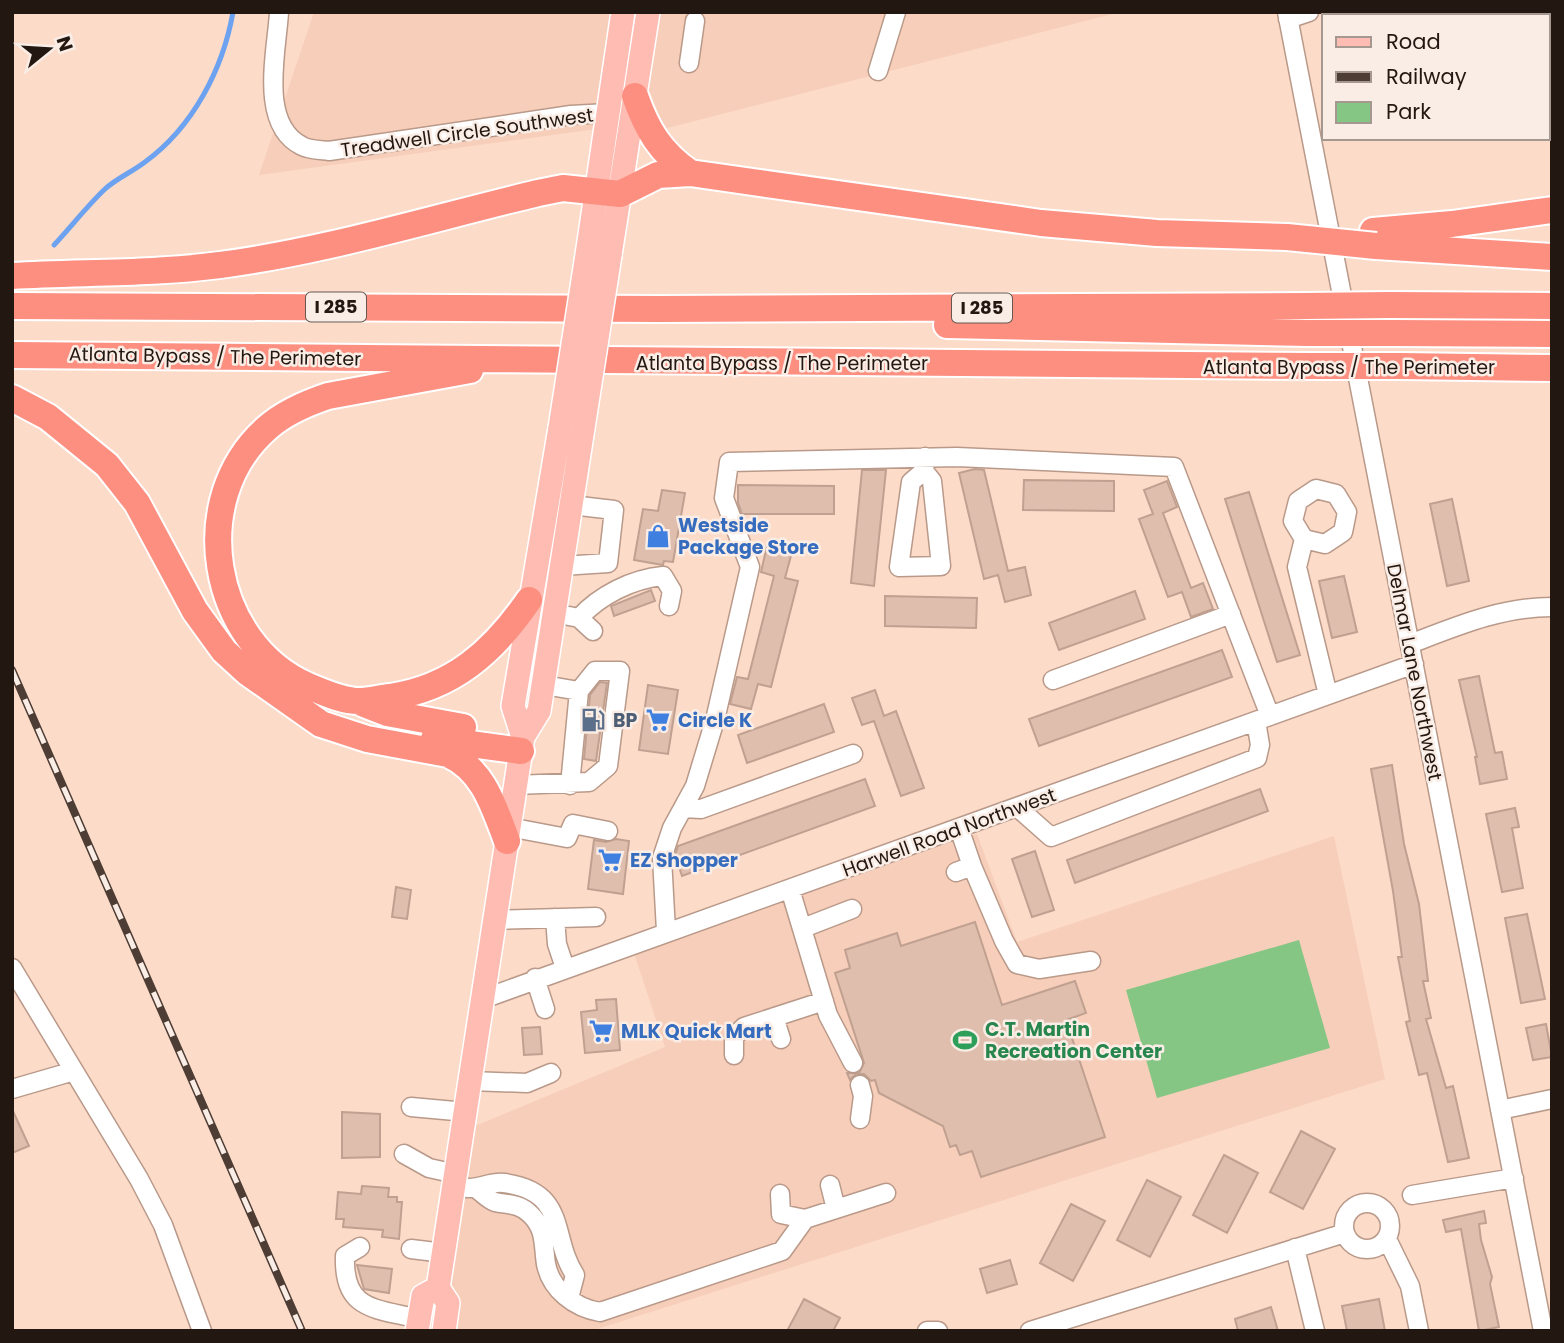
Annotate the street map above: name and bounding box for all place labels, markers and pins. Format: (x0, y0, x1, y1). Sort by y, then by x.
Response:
place label: Westside Package Store (678, 512, 819, 561)
shop icon: Westside Package Store (644, 522, 672, 550)
fuel station icon: BP (579, 706, 607, 734)
supermarket icon: Circle K (644, 706, 672, 734)
place label: BP (613, 707, 638, 734)
place label: Circle K (678, 707, 752, 734)
supermarket icon: EZ Shopper (596, 846, 624, 874)
place label: EZ Shopper (630, 847, 738, 874)
place label: C.T. Martin Recreation Center (985, 1016, 1162, 1065)
supermarket icon: MLK Quick Mart (587, 1017, 615, 1045)
place label: MLK Quick Mart (621, 1018, 772, 1045)
sports icon: C.T. Martin Recreation Center (951, 1026, 979, 1054)

